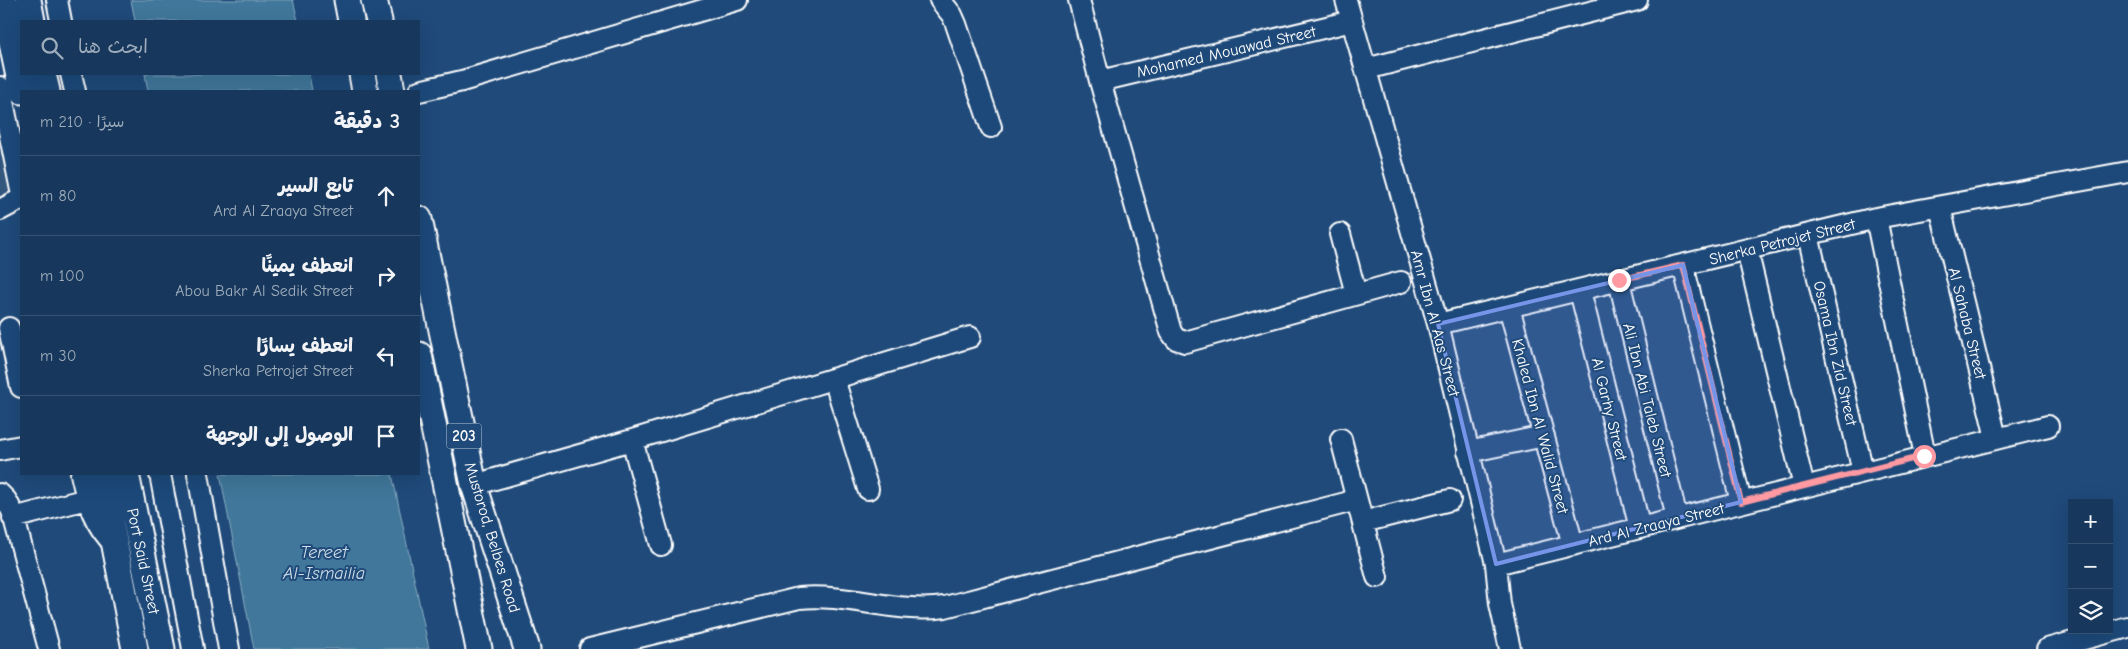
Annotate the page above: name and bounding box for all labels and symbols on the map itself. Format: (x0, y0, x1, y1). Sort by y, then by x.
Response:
street label: Mohamed Mouawad Street (1135, 22, 1318, 81)
street label: Sherka Petrojet Street (1707, 215, 1858, 269)
street label: Amr Ibn Al Aas Street (1407, 248, 1463, 399)
street label: Al Sahaba Street (1944, 266, 1990, 381)
route end (1608, 269, 1631, 292)
street label: Osama Ibn Zid Street (1810, 279, 1861, 428)
street label: Ali Ibn Abi Taleb Street (1619, 321, 1675, 480)
street label: Khaled Ibn Al Walid Street (1508, 337, 1572, 516)
street label: Al Garhy Street (1588, 356, 1631, 463)
road number: 203 (446, 424, 482, 448)
route start (1913, 445, 1936, 468)
street label: Mustorod, Belbes Road (461, 460, 524, 615)
street label: Ard Al Zraaya Street (1586, 499, 1727, 551)
street label: Port Said Street (123, 507, 163, 616)
water label: Tereet Al-Ismailia (282, 542, 365, 584)

